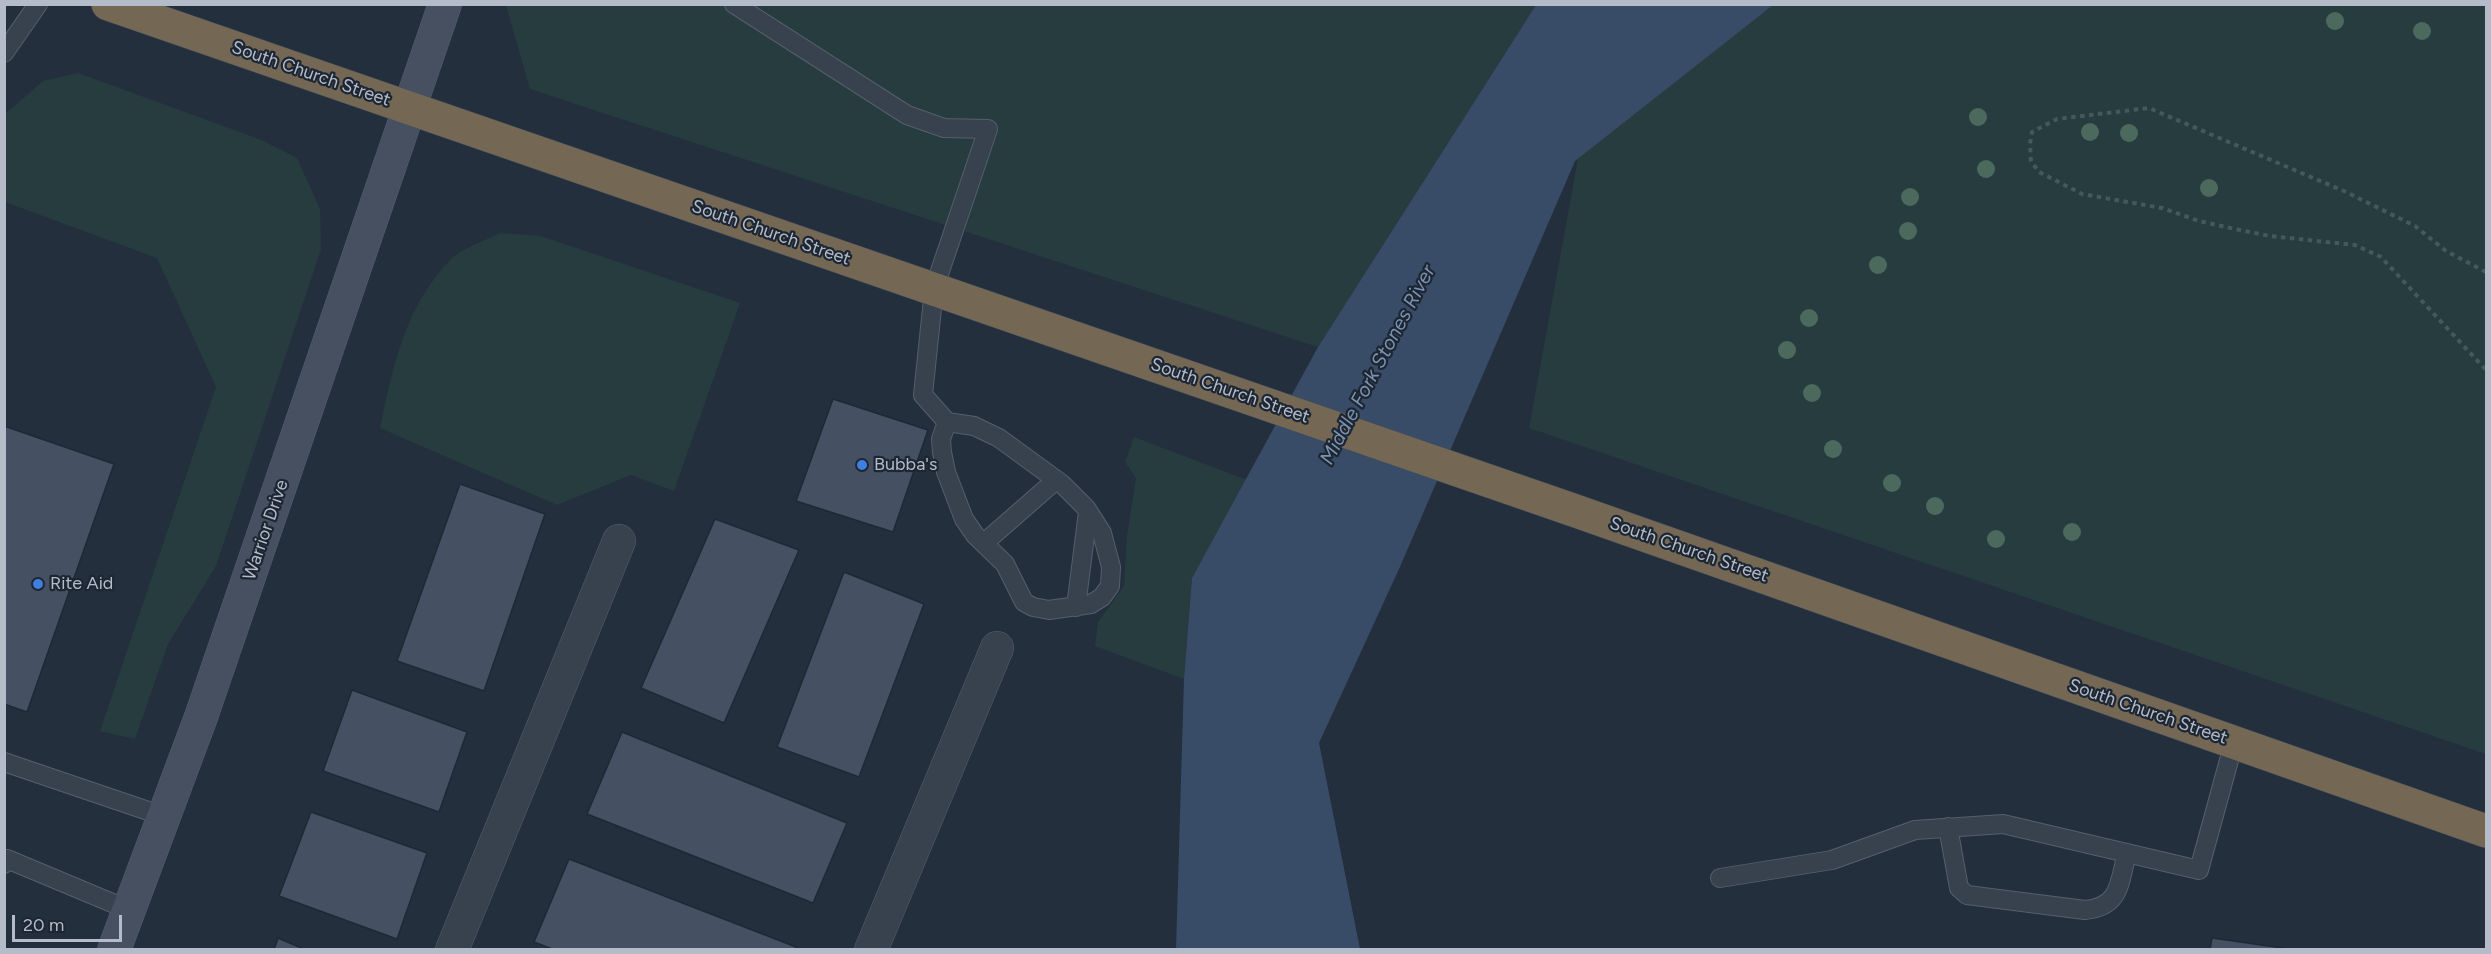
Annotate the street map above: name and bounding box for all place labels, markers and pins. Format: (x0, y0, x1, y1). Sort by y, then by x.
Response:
place label: Bubba's (874, 454, 937, 476)
marker: Bubba's (855, 458, 869, 472)
place label: Rite Aid (50, 573, 113, 595)
marker: Rite Aid (31, 577, 45, 591)

